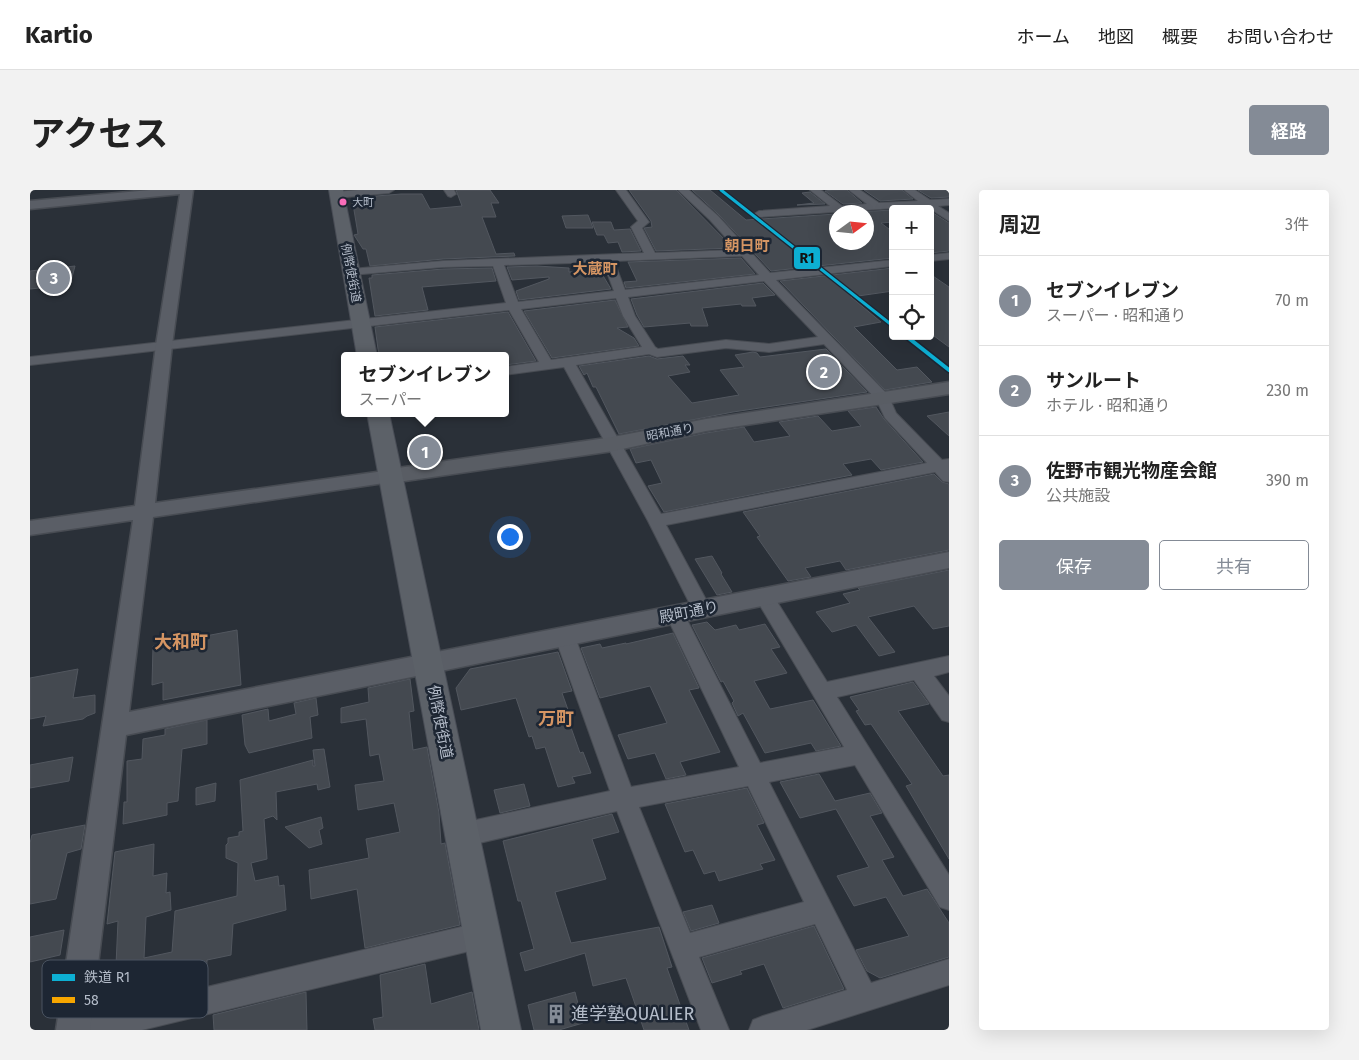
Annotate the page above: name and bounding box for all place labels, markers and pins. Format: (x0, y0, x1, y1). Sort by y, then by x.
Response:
place label: 大町 (352, 196, 374, 209)
marker: 大町 (338, 197, 348, 207)
pin: 3 (38, 259, 70, 297)
pin: 2 (808, 353, 840, 391)
pin: 1 (409, 433, 441, 471)
building icon: 進学塾QUALIER (545, 1003, 567, 1025)
place label: 進学塾QUALIER (571, 1003, 694, 1025)

